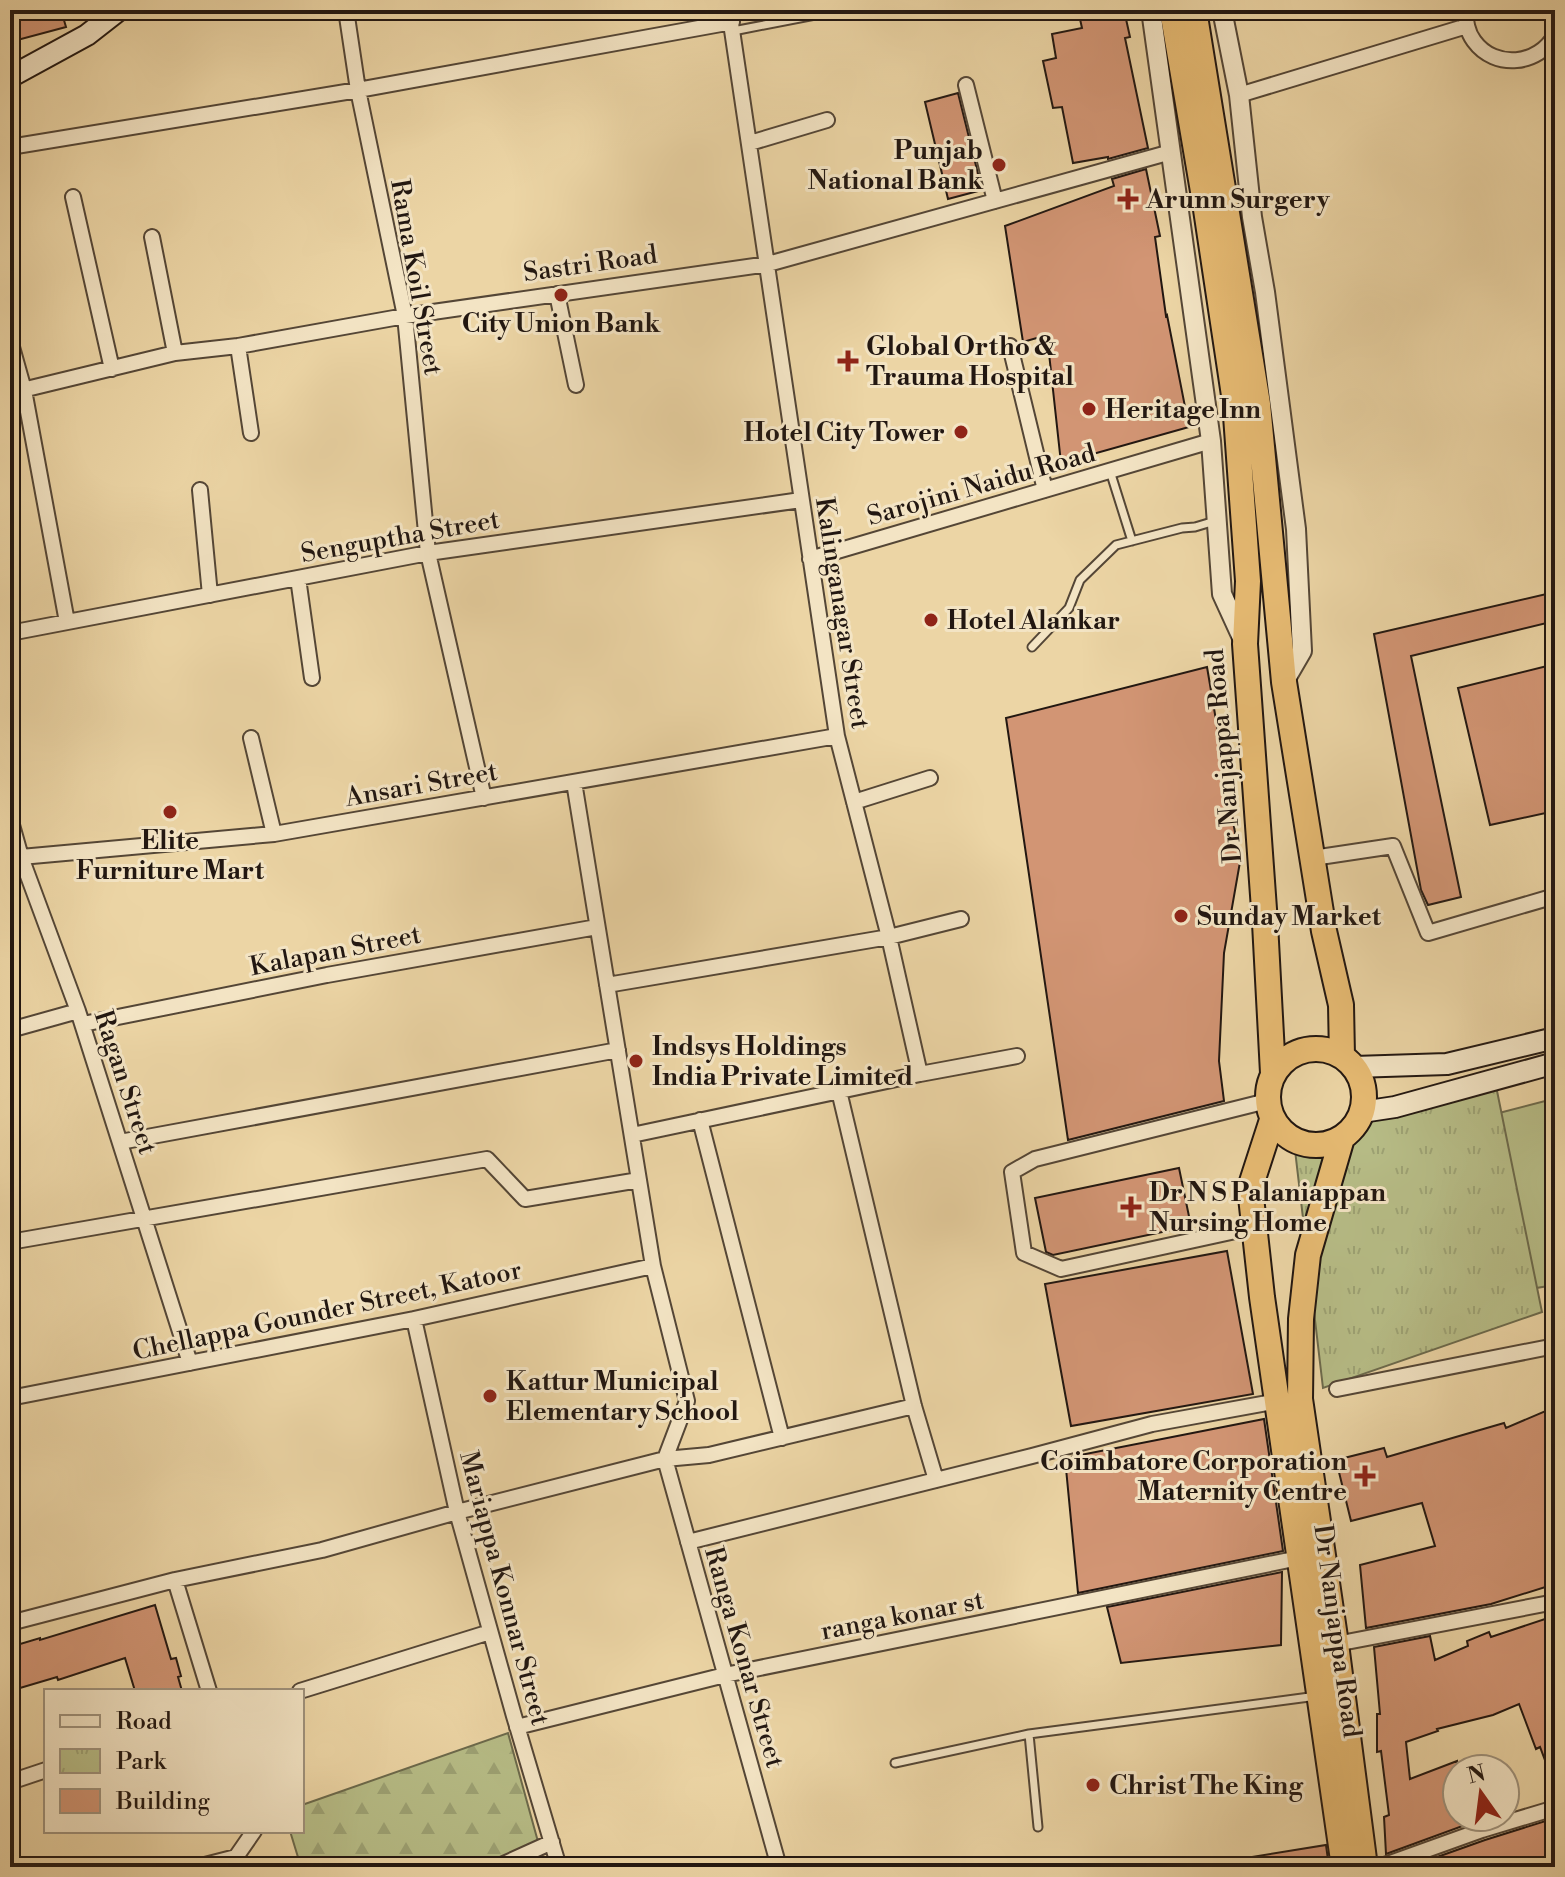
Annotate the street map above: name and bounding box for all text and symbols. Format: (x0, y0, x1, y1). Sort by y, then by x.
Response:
place label: Punjab National Bank (808, 135, 984, 197)
marker: Punjab National Bank (990, 156, 1008, 174)
street label: Rama Koil Street (383, 177, 449, 378)
place label: Arunn Surgery (1145, 184, 1331, 216)
marker: Arunn Surgery (1117, 188, 1139, 210)
street label: Sastri Road (521, 239, 659, 289)
marker: City Union Bank (552, 286, 570, 304)
place label: City Union Bank (462, 308, 661, 340)
place label: Global Ortho & Trauma Hospital (866, 331, 1074, 393)
marker: Global Ortho & Trauma Hospital (837, 350, 859, 372)
place label: Heritage Inn (1105, 394, 1261, 426)
marker: Heritage Inn (1080, 400, 1098, 418)
place label: Hotel City Tower (743, 417, 945, 449)
marker: Hotel City Tower (952, 423, 970, 441)
street label: Sarojini Naidu Road (863, 437, 1099, 533)
street label: Kalinganagar Street (808, 495, 876, 731)
street label: Senguptha Street (298, 504, 502, 570)
place label: Hotel Alankar (947, 605, 1120, 637)
marker: Hotel Alankar (922, 611, 940, 629)
street label: Dr Nanjappa Road (1199, 647, 1249, 864)
street label: Ansari Street (341, 756, 500, 814)
marker: Elite Furniture Mart (161, 803, 179, 821)
place label: Elite Furniture Mart (76, 825, 265, 887)
place label: Sunday Market (1197, 901, 1382, 933)
marker: Sunday Market (1172, 907, 1190, 925)
street label: Kalapan Street (247, 919, 423, 983)
street label: Ragan Street (87, 1006, 163, 1159)
place label: Indsys Holdings India Private Limited (652, 1031, 913, 1093)
marker: Indsys Holdings India Private Limited (627, 1052, 645, 1070)
place label: Dr N S Palaniappan Nursing Home (1149, 1177, 1386, 1239)
marker: Dr N S Palaniappan Nursing Home (1120, 1196, 1142, 1218)
street label: Chellappa Gounder Street, Katoor (130, 1254, 525, 1368)
place label: Kattur Municipal Elementary School (506, 1366, 739, 1428)
marker: Kattur Municipal Elementary School (481, 1387, 499, 1405)
place label: Coimbatore Corporation Maternity Centre (1040, 1446, 1347, 1508)
street label: Mariappa Konnar Street (452, 1447, 556, 1729)
marker: Coimbatore Corporation Maternity Centre (1354, 1465, 1376, 1487)
street label: Dr Nanjappa Road (1306, 1522, 1368, 1740)
street label: Ranga Konar Street (697, 1543, 791, 1771)
street label: ranga konar st (818, 1584, 987, 1647)
legend (44, 1689, 304, 1833)
text: Road (116, 1707, 172, 1737)
text: Park (116, 1747, 167, 1777)
north arrow (1441, 1753, 1521, 1833)
text: N (1465, 1760, 1489, 1790)
place label: Christ The King (1109, 1770, 1304, 1802)
marker: Christ The King (1084, 1776, 1102, 1794)
text: Building (115, 1787, 210, 1817)

